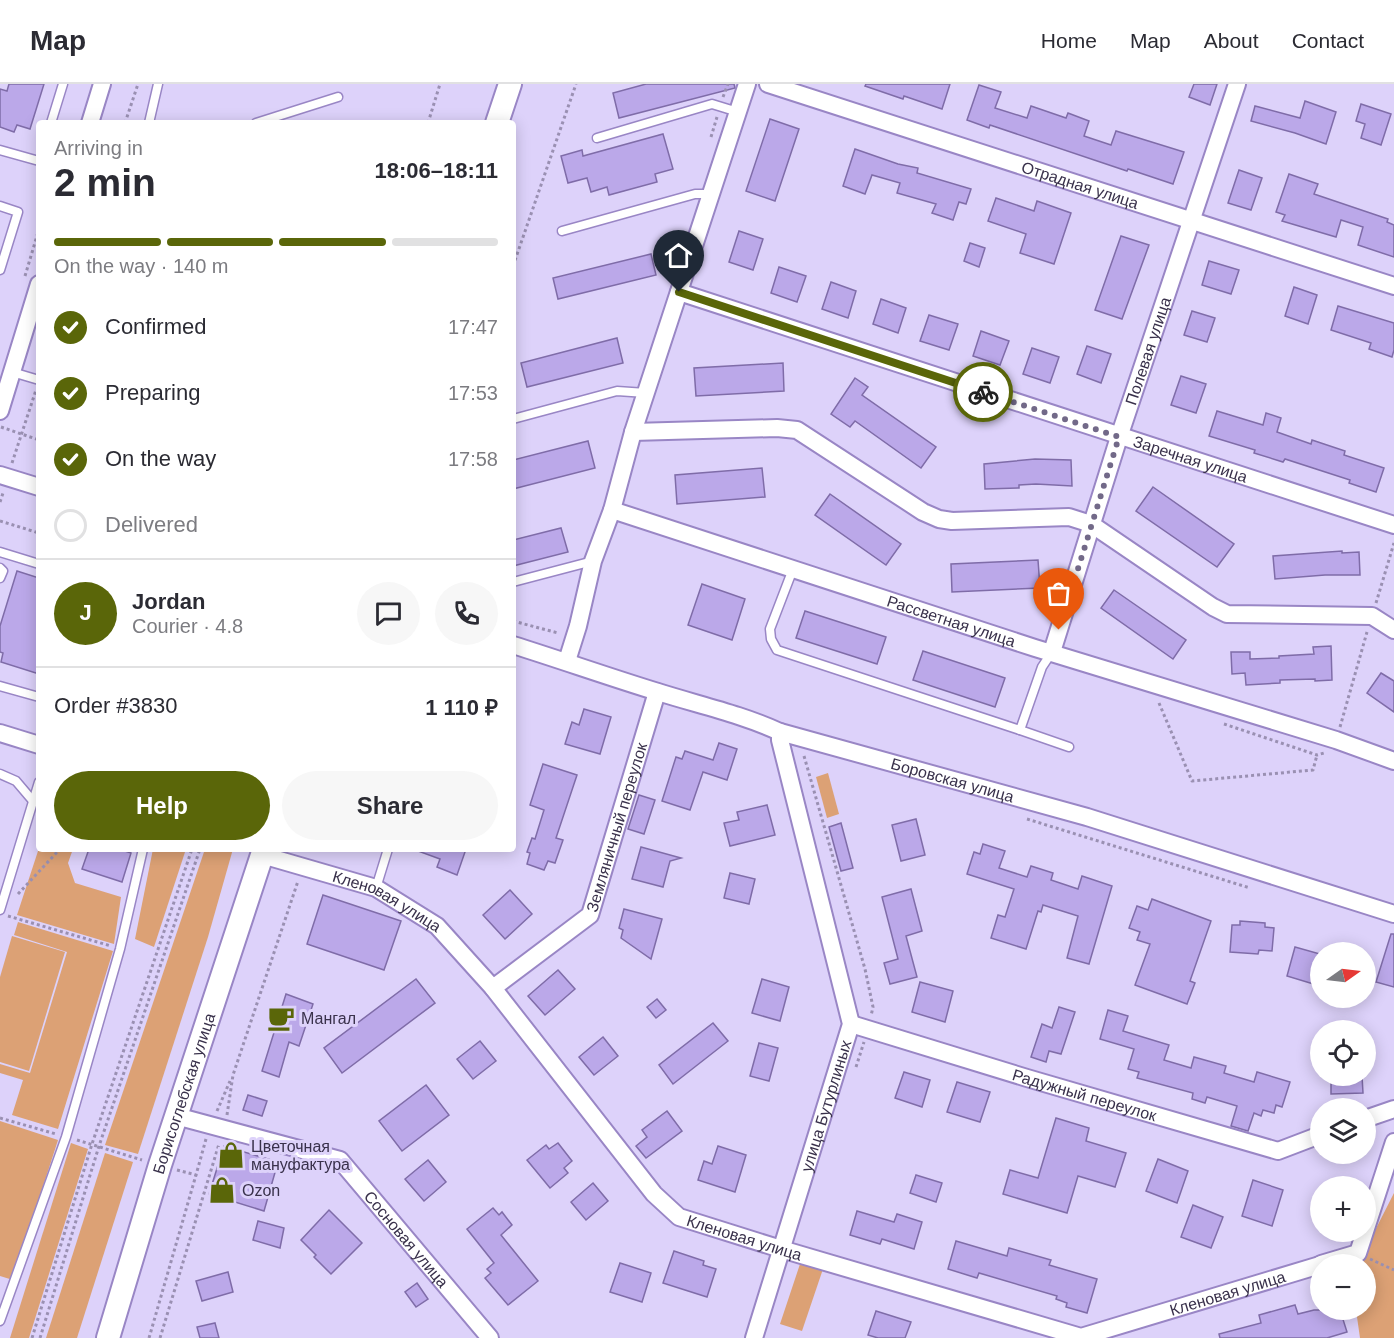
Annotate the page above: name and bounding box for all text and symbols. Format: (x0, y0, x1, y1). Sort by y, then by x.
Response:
text: Map (30, 25, 86, 56)
text: Home (1041, 29, 1097, 52)
text: Map (1130, 29, 1171, 52)
text: About (1204, 29, 1259, 52)
text: Contact (1292, 29, 1364, 52)
text: Arriving in (54, 137, 143, 159)
text: 18:06–18:11 (374, 158, 498, 183)
street label: Отрадная улица (1020, 158, 1141, 212)
text: 2 min (54, 161, 156, 204)
pin (653, 230, 704, 292)
icon: home (662, 239, 695, 272)
text: On the way · 140 m (54, 255, 229, 277)
street label: Полевая улица (1122, 295, 1174, 407)
icon: check (54, 311, 87, 344)
text: Confirmed (105, 314, 206, 339)
text: 17:47 (448, 316, 498, 338)
courier (953, 362, 1013, 422)
icon: bike (967, 376, 1000, 409)
icon: check (54, 377, 87, 410)
text: Preparing (105, 380, 200, 405)
text: 17:53 (448, 382, 498, 404)
street label: Заречная улица (1131, 432, 1250, 485)
icon: check (54, 443, 87, 476)
text: On the way (105, 446, 216, 471)
text: 17:58 (448, 448, 498, 470)
text: Delivered (105, 512, 198, 537)
pin (1033, 568, 1084, 630)
icon: bag (1042, 577, 1075, 610)
button: chat (357, 582, 420, 645)
button: phone (435, 582, 498, 645)
text: Jordan (132, 589, 205, 614)
street label: Рассветная улица (885, 592, 1018, 650)
text: J (79, 600, 92, 625)
text: Courier · 4.8 (132, 615, 243, 637)
text: Order #3830 (54, 693, 178, 718)
text: 1 110 ₽ (425, 695, 498, 720)
street label: Земляничный переулок (583, 740, 650, 914)
street label: Боровская улица (889, 755, 1016, 805)
button: Help (54, 771, 270, 840)
button: Share (282, 771, 498, 840)
street label: Кленовая улица (331, 867, 444, 935)
north arrow (1310, 942, 1376, 1008)
map controls (1310, 942, 1376, 1320)
cafe icon: Мангал (266, 1003, 296, 1033)
place label: Мангал (301, 1010, 356, 1027)
street label: Борисоглебская улица (149, 1011, 218, 1176)
button: locate (1310, 1020, 1376, 1086)
street label: улица Бутурлиных (797, 1038, 854, 1174)
street label: Радужный переулок (1010, 1066, 1160, 1124)
button: layers (1310, 1098, 1376, 1164)
place label: Цветочная мануфактура (251, 1138, 350, 1173)
shop icon: Цветочная мануфактура (216, 1140, 246, 1170)
shop icon: Ozon (207, 1175, 237, 1205)
button: + (1310, 1176, 1376, 1242)
place label: Ozon (242, 1182, 280, 1199)
street label: Сосновая улица (361, 1187, 452, 1291)
street label: Кленовая улица (685, 1211, 804, 1263)
button: − (1310, 1254, 1376, 1320)
street label: Кленовая улица (1168, 1267, 1287, 1318)

